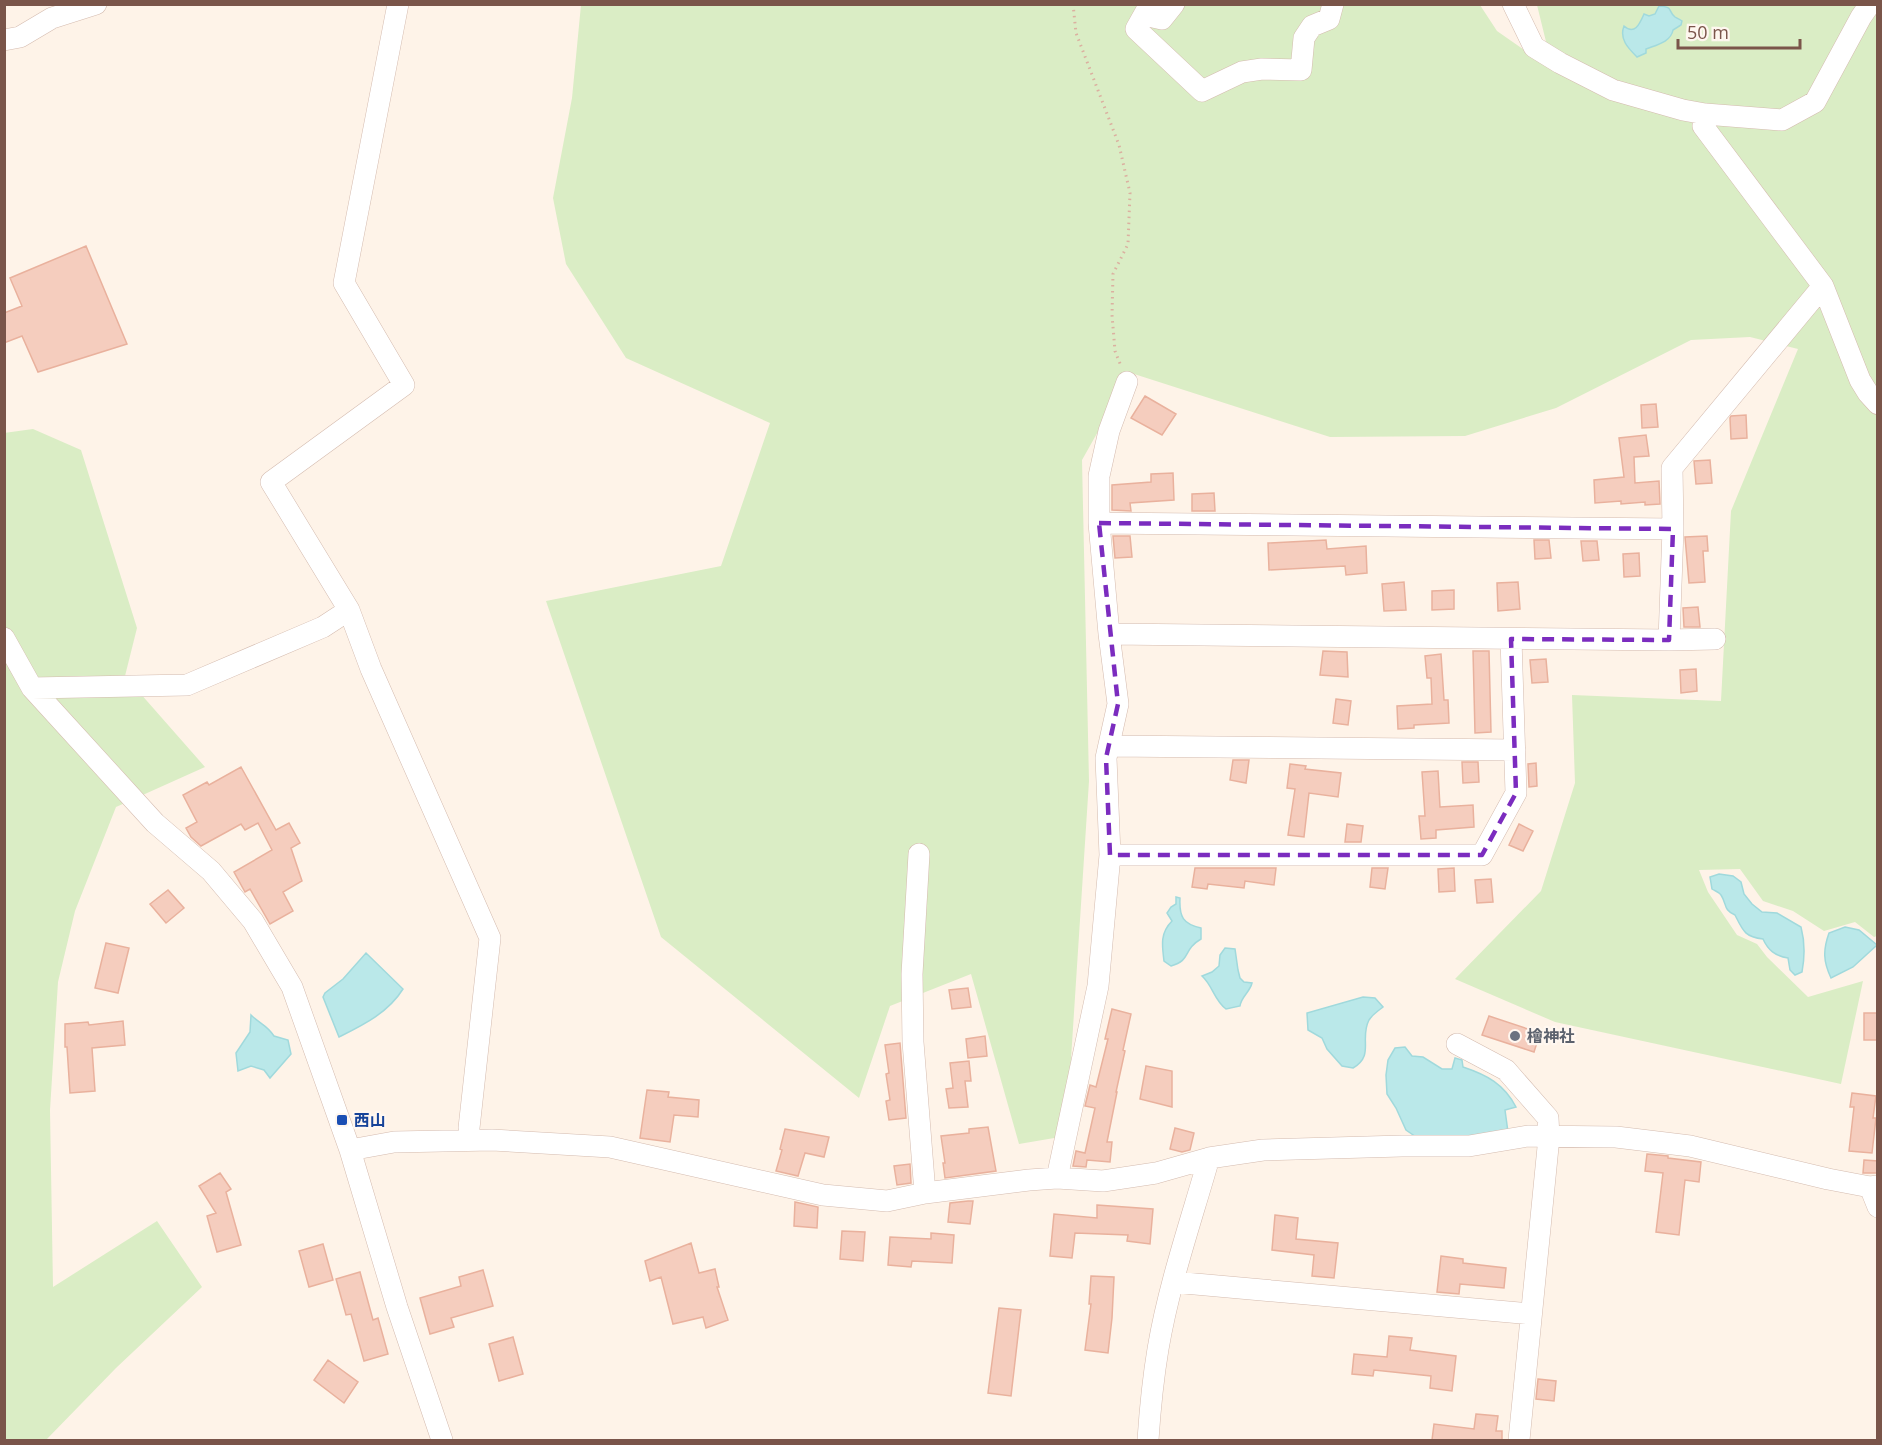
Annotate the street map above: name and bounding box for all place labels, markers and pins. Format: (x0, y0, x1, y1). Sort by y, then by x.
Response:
place label: 檜神社 (1527, 1025, 1575, 1047)
marker: 檜神社 (1508, 1029, 1522, 1043)
place label: 西山 (354, 1109, 386, 1131)
marker: 西山 (335, 1113, 349, 1127)

